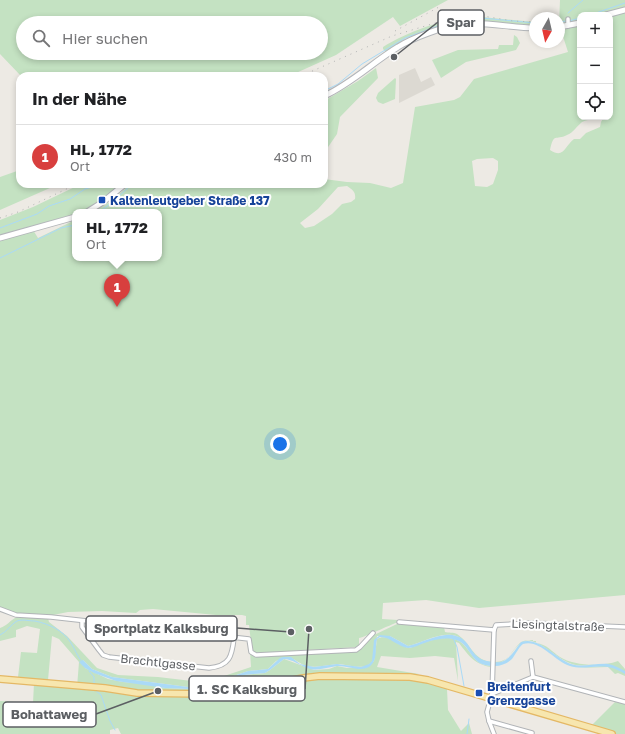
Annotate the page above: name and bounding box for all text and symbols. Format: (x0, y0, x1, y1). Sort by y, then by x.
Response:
callout: Spar (438, 10, 484, 35)
north arrow (529, 12, 565, 48)
map controls (577, 12, 613, 120)
button: + (577, 12, 613, 48)
text: Spar (446, 14, 476, 30)
search box (16, 16, 328, 60)
icon: search (30, 27, 52, 49)
text: Hier suchen (62, 29, 148, 47)
button: − (577, 48, 613, 84)
button: locate (577, 84, 613, 120)
text: In der Nähe (32, 88, 127, 109)
text: HL, 1772 (70, 140, 132, 158)
text: 1 (42, 149, 48, 165)
text: 430 m (274, 149, 312, 165)
text: Ort (70, 158, 90, 174)
place label: Kaltenleutgeber Straße 137 (110, 193, 270, 208)
marker: Kaltenleutgeber Straße 137 (97, 195, 107, 205)
popup (72, 209, 162, 261)
text: HL, 1772 (86, 218, 148, 236)
text: Ort (86, 236, 106, 252)
pin: 1 (104, 274, 130, 307)
your location (270, 434, 290, 454)
callout: Sportplatz Kalksburg (86, 616, 237, 641)
street label: Liesingtalstraße (511, 616, 605, 634)
text: Sportplatz Kalksburg (94, 620, 228, 636)
street label: Brachtlgasse (120, 651, 196, 673)
callout: 1. SC Kalksburg (189, 676, 305, 701)
place label: Breitenfurt Grenzgasse (487, 679, 556, 708)
text: 1. SC Kalksburg (197, 681, 297, 697)
marker: Breitenfurt Grenzgasse (474, 688, 484, 698)
callout: Bohattaweg (3, 702, 96, 727)
text: Bohattaweg (11, 706, 87, 722)

